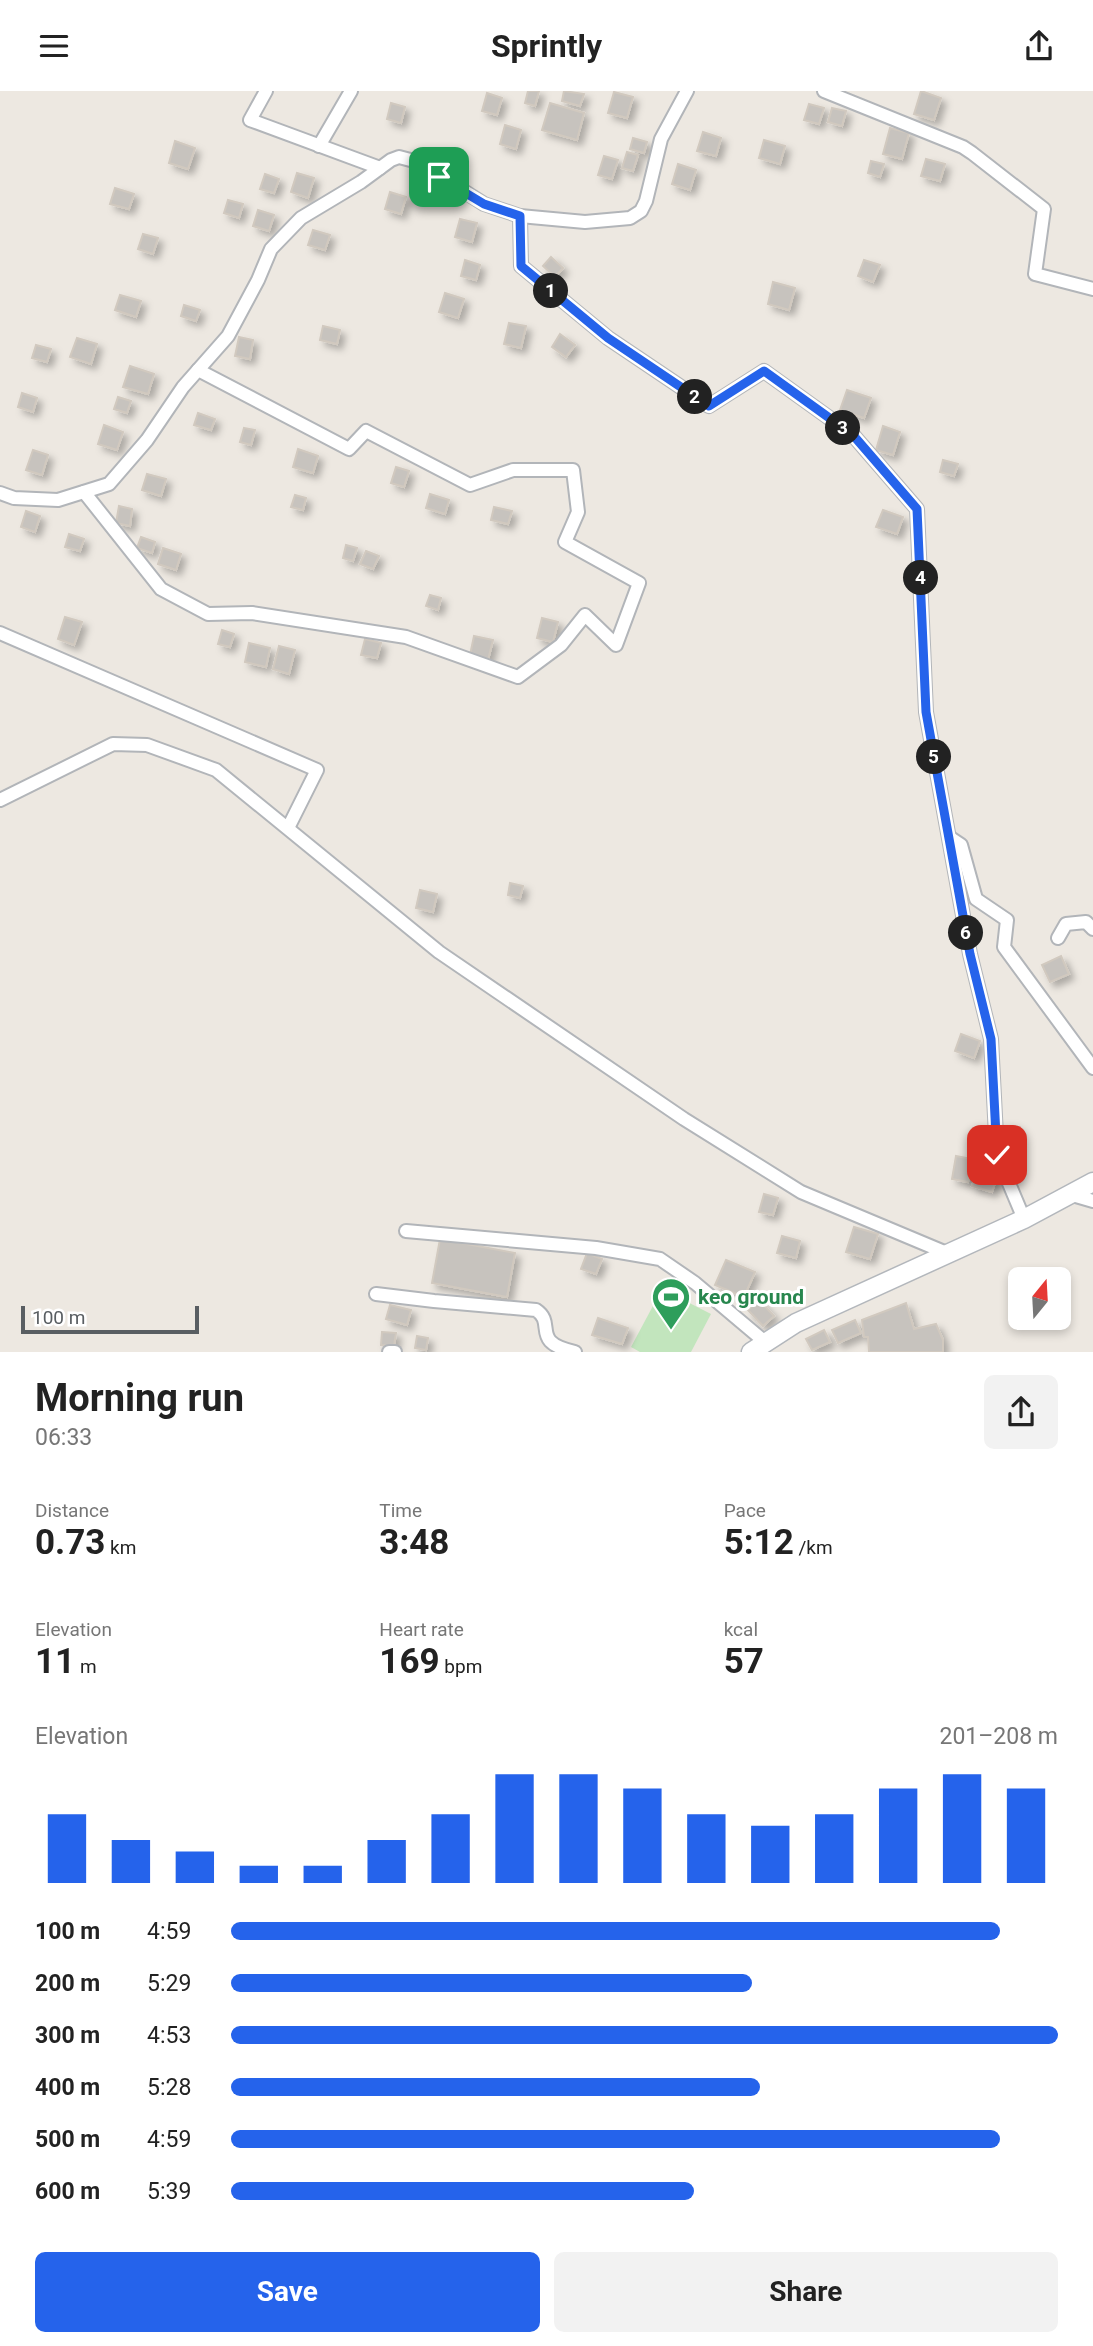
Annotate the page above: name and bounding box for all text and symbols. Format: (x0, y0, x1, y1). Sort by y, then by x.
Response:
icon: menu (35, 27, 73, 65)
text: Sprintly (491, 27, 602, 65)
icon: share (1020, 27, 1058, 65)
pin (409, 147, 469, 207)
icon: arrive (420, 158, 458, 196)
pin: 1 (534, 273, 568, 309)
text: 1 (545, 279, 556, 302)
pin: 2 (678, 379, 712, 415)
text: 2 (689, 385, 700, 408)
pin: 3 (826, 411, 860, 445)
text: 3 (837, 416, 848, 439)
pin: 4 (904, 561, 939, 595)
text: 4 (915, 566, 926, 589)
pin: 5 (916, 739, 951, 775)
text: 5 (928, 745, 939, 768)
pin: 6 (948, 915, 984, 951)
text: 6 (960, 921, 971, 944)
pin (967, 1125, 1027, 1185)
icon: check (978, 1136, 1016, 1174)
north arrow (1008, 1267, 1071, 1330)
map controls (1008, 1267, 1071, 1330)
sports icon: keo ground (650, 1276, 692, 1331)
place label: keo ground (698, 1285, 804, 1309)
scale bar (21, 1303, 200, 1335)
text: 100 m (32, 1306, 85, 1329)
button: share (984, 1375, 1058, 1449)
text: Morning run (35, 1376, 244, 1420)
text: 06:33 (35, 1424, 92, 1451)
text: Distance (35, 1499, 109, 1522)
text: Time (379, 1499, 422, 1522)
text: Pace (724, 1499, 766, 1522)
text: 0.73 (35, 1522, 105, 1563)
text: 3:48 (379, 1522, 449, 1563)
text: 5:12 (724, 1522, 794, 1563)
text: km (105, 1536, 136, 1559)
text: /km (794, 1536, 833, 1559)
text: Elevation (35, 1618, 112, 1641)
text: Heart rate (379, 1618, 464, 1641)
text: kcal (724, 1618, 758, 1641)
text: 11 (35, 1641, 75, 1682)
text: 169 (379, 1641, 440, 1682)
text: 57 (724, 1641, 764, 1682)
text: m (75, 1655, 97, 1678)
text: bpm (440, 1655, 482, 1678)
text: Elevation (35, 1723, 128, 1750)
text: 201–208 m (939, 1723, 1058, 1750)
text: 100 m (35, 1918, 100, 1945)
text: 4:59 (147, 1918, 191, 1945)
text: 200 m (35, 1970, 100, 1997)
text: 5:29 (147, 1970, 191, 1997)
text: 300 m (35, 2022, 100, 2049)
text: 4:53 (147, 2022, 191, 2049)
text: 400 m (35, 2074, 100, 2101)
text: 5:28 (147, 2074, 191, 2101)
text: 500 m (35, 2126, 100, 2153)
text: 4:59 (147, 2126, 191, 2153)
text: 600 m (35, 2178, 100, 2205)
text: 5:39 (147, 2178, 191, 2205)
button: Save (35, 2252, 540, 2332)
button: Share (554, 2252, 1058, 2332)

